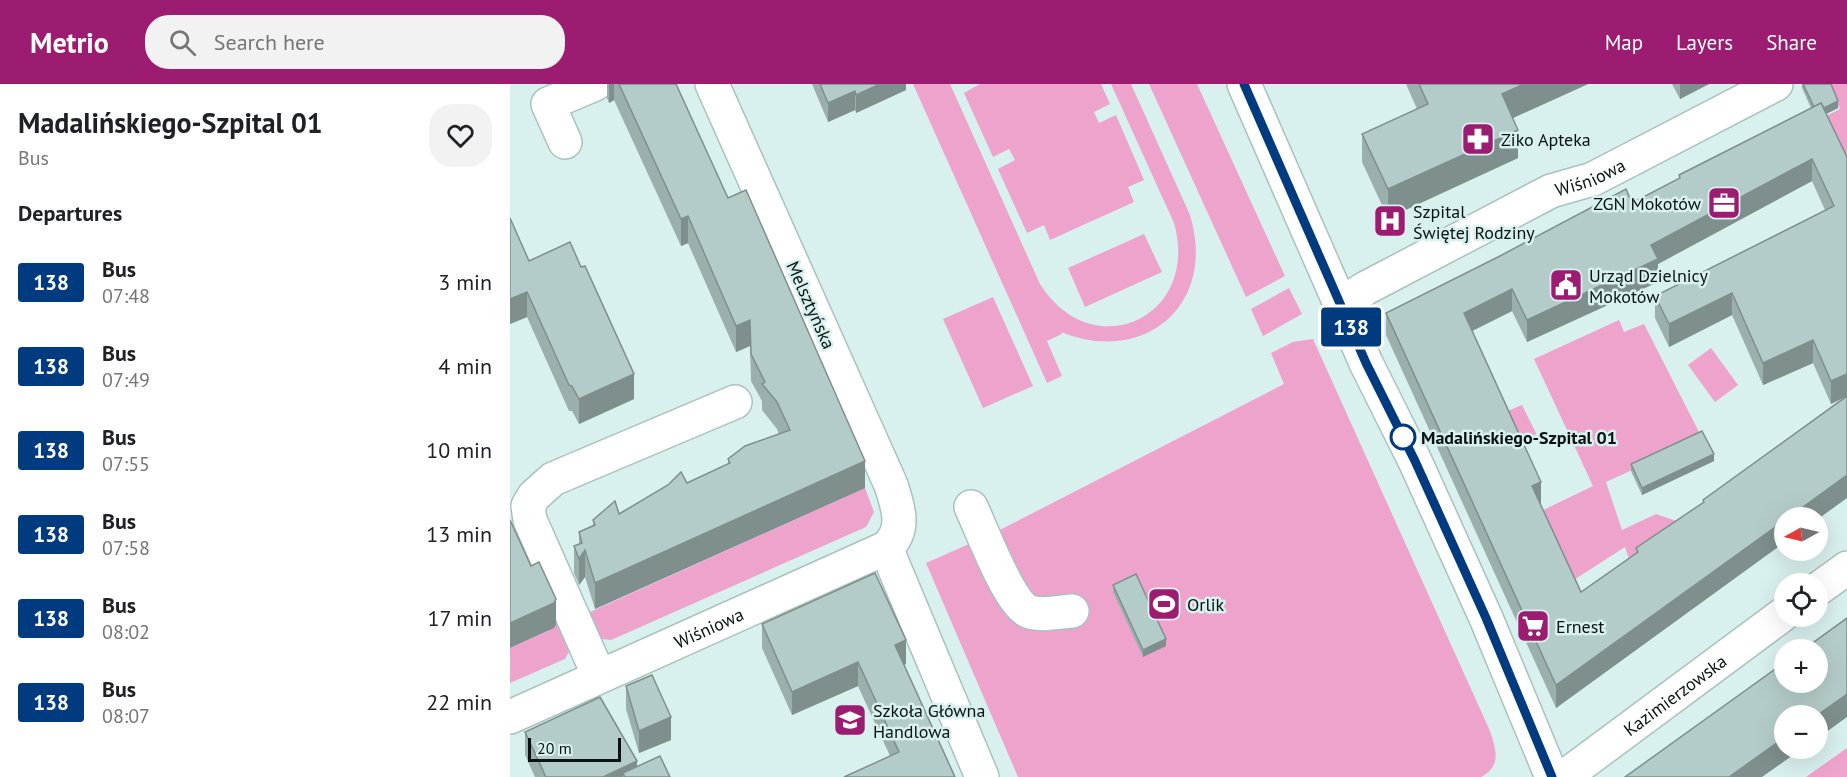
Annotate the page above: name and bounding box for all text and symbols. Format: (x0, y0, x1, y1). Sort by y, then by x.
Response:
search box (145, 15, 565, 69)
text: Metrio (30, 24, 109, 61)
icon: search (166, 26, 199, 59)
text: Search here (214, 28, 325, 56)
text: Map (1605, 29, 1643, 56)
text: Layers (1676, 29, 1733, 56)
text: Share (1766, 29, 1817, 56)
text: Madalińskiego-Szpital 01 (18, 104, 323, 141)
button: heart (429, 104, 492, 167)
pharmacy icon: Ziko Apteka (1460, 121, 1496, 157)
place label: Ziko Apteka (1501, 128, 1591, 151)
text: Bus (18, 145, 49, 171)
street label: Wiśniowa (1552, 153, 1629, 201)
office icon: ZGN Mokotów (1706, 185, 1742, 221)
place label: ZGN Mokotów (1593, 192, 1702, 215)
text: Departures (18, 199, 122, 227)
place label: Szpital Świętej Rodziny (1413, 200, 1535, 244)
hospital icon: Szpital Świętej Rodziny (1372, 203, 1408, 239)
text: Bus (102, 255, 136, 283)
street label: Melsztyńska (781, 258, 841, 352)
place label: Urząd Dzielnicy Mokotów (1589, 264, 1709, 308)
public building icon: Urząd Dzielnicy Mokotów (1548, 267, 1584, 303)
text: 3 min (438, 268, 492, 296)
text: 138 (33, 269, 69, 296)
text: 07:48 (102, 283, 150, 309)
line badge: 138 (1316, 308, 1386, 346)
text: 138 (1333, 314, 1369, 341)
text: Bus (102, 339, 136, 367)
text: 4 min (438, 352, 492, 380)
text: 138 (33, 353, 69, 380)
text: 07:49 (102, 367, 150, 393)
text: Bus (102, 423, 136, 451)
marker: Madalińskiego-Szpital 01 (1390, 424, 1416, 450)
place label: Madalińskiego-Szpital 01 (1421, 426, 1617, 449)
text: 10 min (426, 436, 492, 464)
text: 138 (33, 437, 69, 464)
text: 07:55 (102, 451, 150, 477)
text: Bus (102, 507, 136, 535)
north arrow (1774, 507, 1828, 561)
map controls (1774, 507, 1828, 759)
text: 13 min (426, 520, 492, 548)
text: 138 (33, 521, 69, 548)
text: 07:58 (102, 535, 150, 561)
button: locate (1774, 573, 1828, 627)
sports icon: Orlik (1146, 586, 1182, 622)
text: Bus (102, 591, 136, 619)
place label: Orlik (1187, 593, 1225, 616)
street label: Wiśniowa (671, 602, 747, 653)
text: 17 min (428, 604, 492, 632)
text: 138 (33, 605, 69, 632)
supermarket icon: Ernest (1515, 608, 1551, 644)
place label: Ernest (1556, 615, 1604, 638)
text: 08:02 (102, 619, 150, 645)
button: + (1774, 639, 1828, 693)
street label: Kazimierzowska (1619, 649, 1731, 741)
text: Bus (102, 675, 136, 703)
text: 22 min (426, 688, 492, 716)
text: 138 (33, 689, 69, 716)
place label: Szkoła Główna Handlowa (873, 699, 985, 743)
school or university icon: Szkoła Główna Handlowa (832, 702, 868, 738)
text: 08:07 (102, 703, 150, 729)
button: − (1774, 705, 1828, 759)
scale bar (528, 735, 621, 762)
text: 20 m (537, 738, 572, 758)

